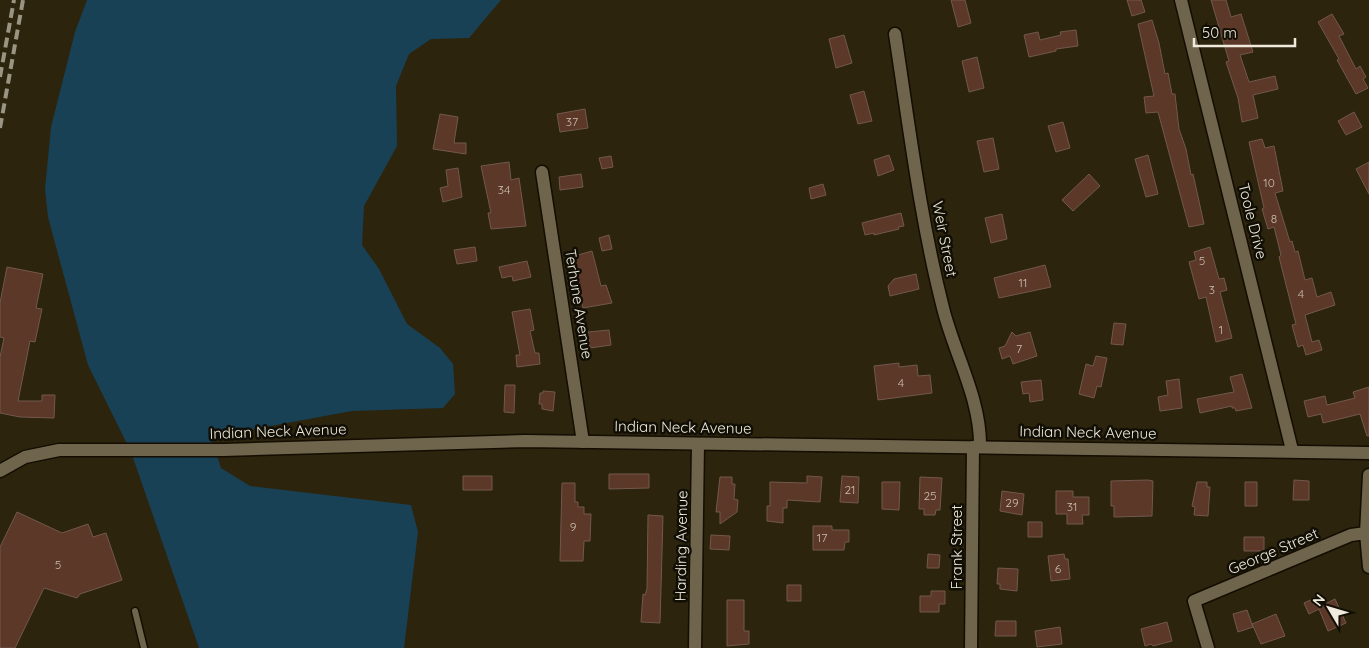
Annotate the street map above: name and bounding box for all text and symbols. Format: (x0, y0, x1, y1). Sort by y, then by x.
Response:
scale bar (1194, 15, 1295, 47)
text: 50 m (1202, 23, 1237, 42)
house number: 37 (566, 114, 578, 129)
house number: 10 (1263, 175, 1275, 190)
street label: Toole Drive (1234, 181, 1272, 261)
house number: 34 (498, 182, 510, 197)
street label: Weir Street (928, 199, 962, 279)
house number: 8 (1271, 211, 1277, 226)
street label: Terhune Avenue (561, 248, 597, 360)
house number: 5 (1199, 253, 1205, 268)
house number: 11 (1019, 275, 1027, 290)
house number: 3 (1209, 282, 1215, 297)
house number: 4 (1298, 286, 1304, 301)
house number: 1 (1219, 322, 1223, 337)
house number: 7 (1016, 341, 1022, 356)
house number: 4 (898, 375, 904, 390)
street label: Indian Neck Avenue (614, 416, 752, 438)
street label: Indian Neck Avenue (209, 419, 347, 443)
street label: Indian Neck Avenue (1019, 421, 1157, 443)
house number: 21 (844, 482, 856, 497)
house number: 25 (923, 488, 937, 503)
street label: Harding Avenue (671, 490, 691, 602)
house number: 29 (1005, 495, 1019, 510)
house number: 31 (1067, 499, 1077, 514)
street label: Frank Street (947, 505, 966, 589)
house number: 9 (570, 519, 577, 534)
street label: George Street (1225, 523, 1321, 579)
house number: 17 (817, 530, 827, 545)
house number: 5 (55, 557, 61, 572)
house number: 6 (1055, 561, 1062, 576)
north arrow (1304, 583, 1354, 633)
text: N (1308, 590, 1329, 610)

